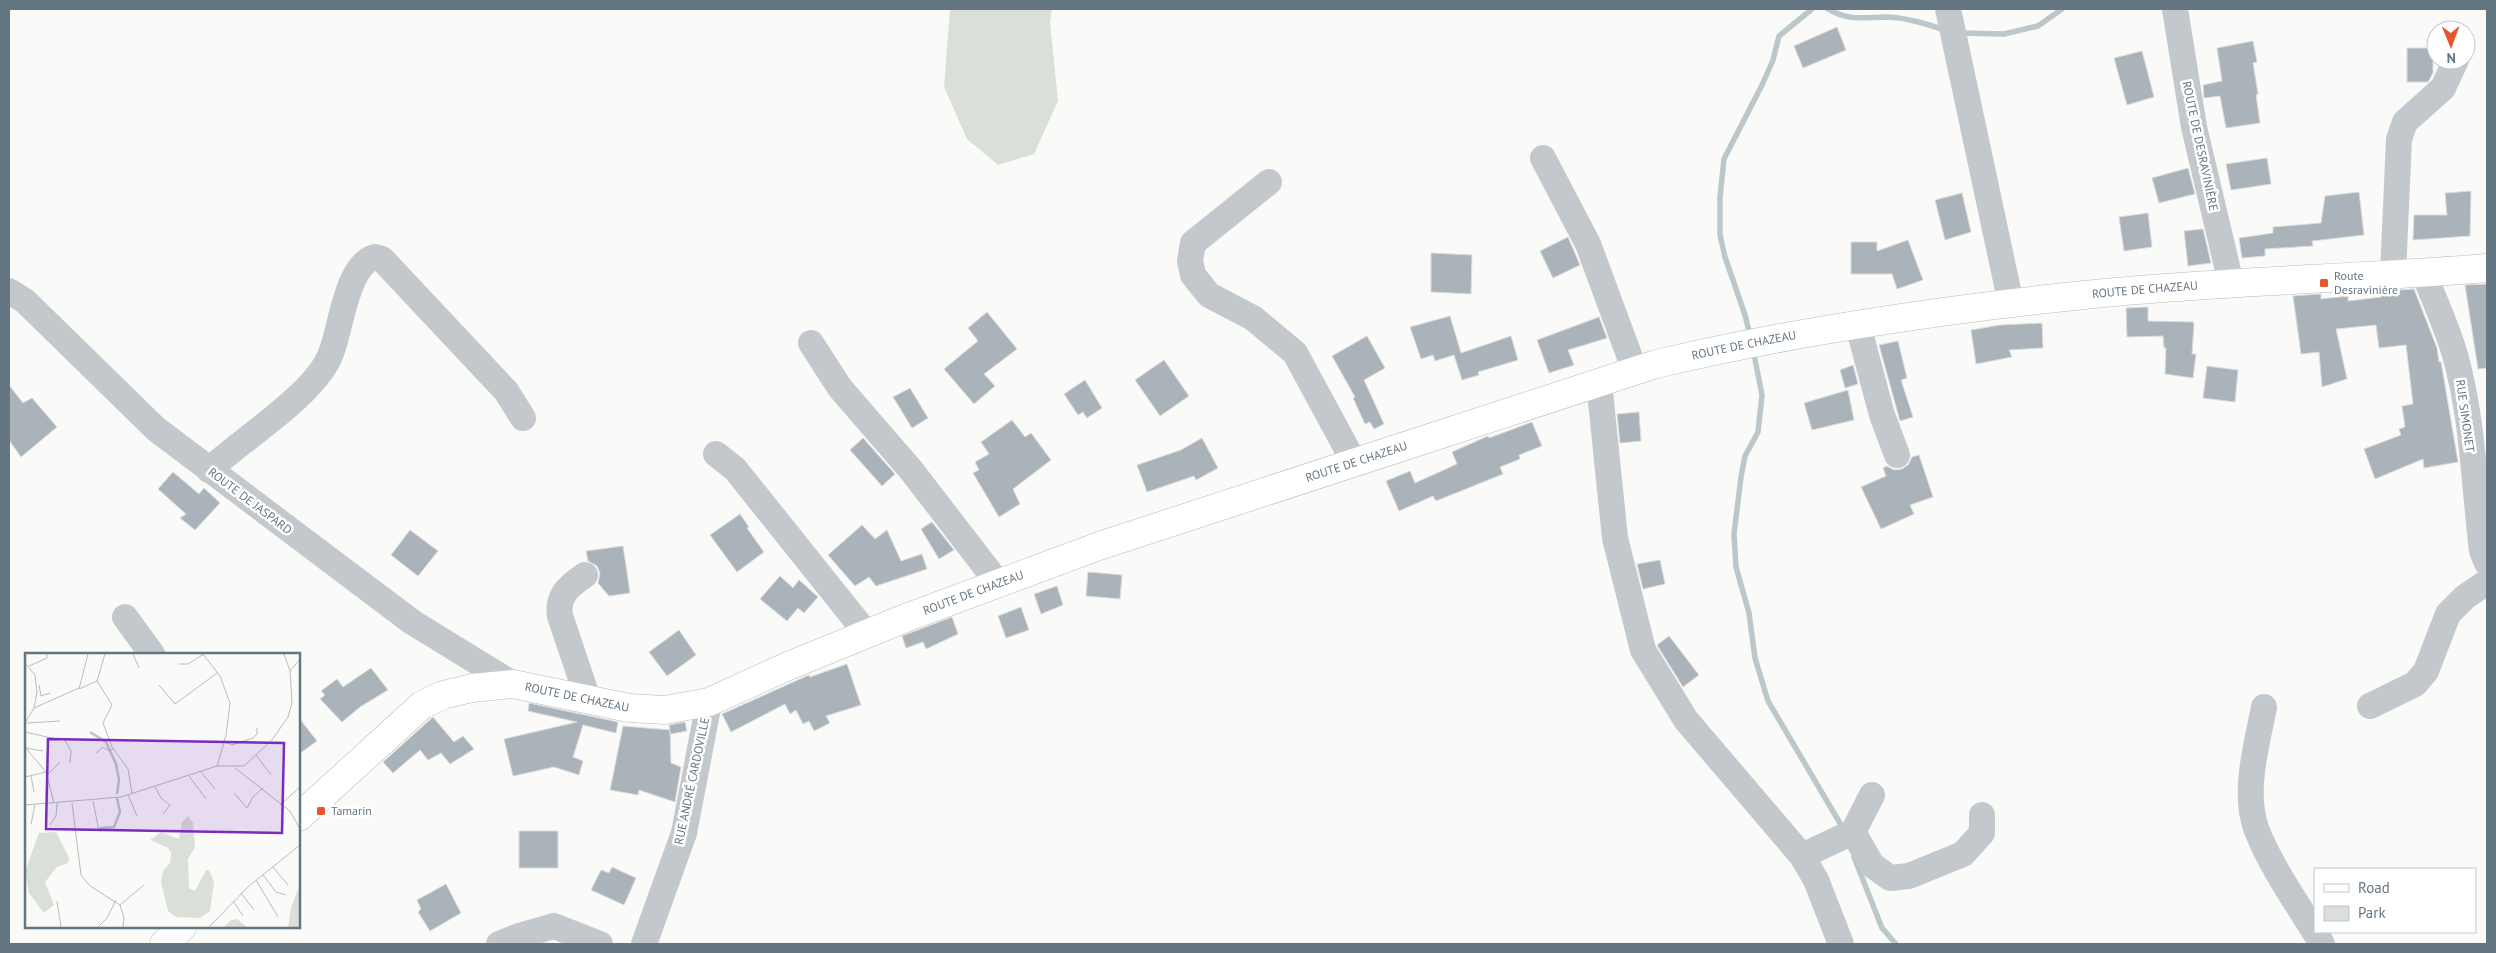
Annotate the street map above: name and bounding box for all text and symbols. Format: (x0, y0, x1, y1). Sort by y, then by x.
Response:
north arrow (2426, 20, 2476, 70)
text: N (2446, 49, 2456, 67)
street label: ROUTE DE DESRAVINIÈRE (2179, 80, 2222, 212)
place label: Route Desravinière (2334, 268, 2398, 297)
marker: Route Desravinière (2318, 277, 2330, 289)
street label: ROUTE DE CHAZEAU (2091, 278, 2198, 301)
street label: ROUTE DE CHAZEAU (1690, 327, 1797, 363)
street label: RUE SIMONET (2453, 379, 2478, 454)
street label: ROUTE DE CHAZEAU (1304, 438, 1409, 485)
street label: ROUTE DE JASPARD (205, 464, 295, 537)
street label: ROUTE DE CHAZEAU (921, 567, 1026, 618)
inset map (25, 653, 300, 928)
street label: ROUTE DE CHAZEAU (524, 679, 631, 715)
street label: RUE ANDRÉ CARDOVILLE (671, 716, 712, 846)
place label: Tamarin (331, 803, 372, 818)
marker: Tamarin (315, 805, 327, 817)
legend (2314, 868, 2476, 933)
text: Road (2358, 878, 2390, 897)
text: Park (2358, 903, 2386, 922)

